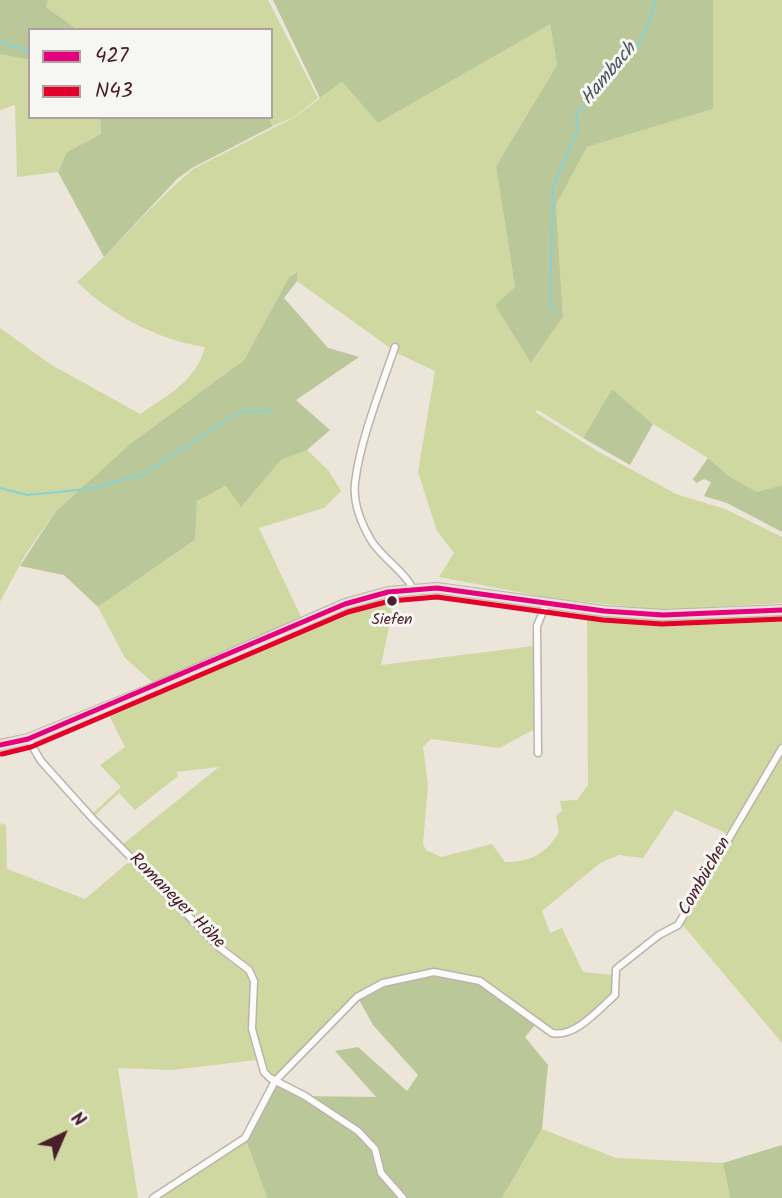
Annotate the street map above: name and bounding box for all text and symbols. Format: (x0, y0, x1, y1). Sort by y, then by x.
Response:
legend (28, 28, 273, 119)
water label: Hambach (577, 39, 643, 111)
text: 427 (95, 40, 128, 73)
text: N43 (95, 75, 133, 108)
marker: Siefen (385, 594, 399, 608)
place label: Siefen (371, 611, 413, 631)
street label: Combüchen (675, 834, 737, 920)
street label: Romaneyer Höhe (124, 850, 228, 954)
north arrow (28, 1100, 98, 1170)
text: N (63, 1105, 92, 1135)

